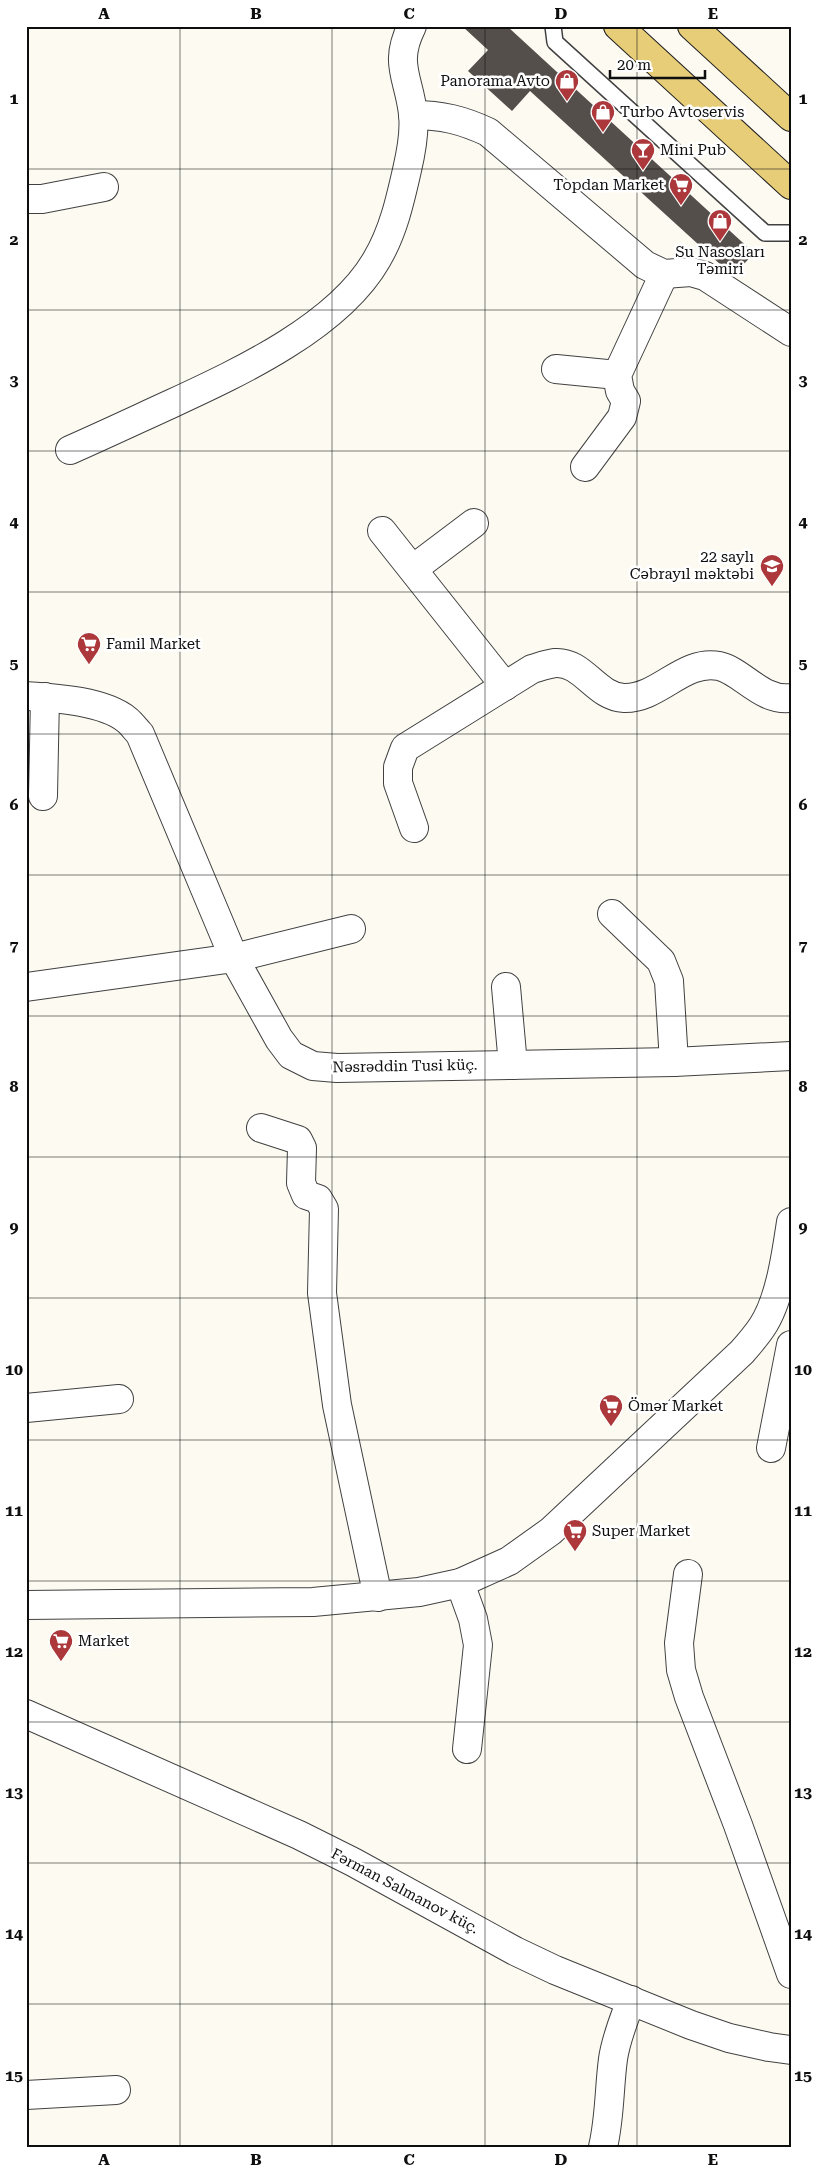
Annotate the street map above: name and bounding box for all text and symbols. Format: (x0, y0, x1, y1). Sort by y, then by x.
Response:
text: A (98, 4, 110, 23)
text: B (250, 4, 262, 23)
text: C (403, 4, 415, 23)
text: D (555, 4, 568, 23)
text: E (708, 4, 718, 23)
scale bar (610, 48, 704, 80)
text: 20 m (617, 56, 652, 74)
shop icon: Panorama Avto (554, 68, 580, 102)
place label: Panorama Avto (440, 72, 550, 90)
text: 1 (10, 89, 19, 108)
text: 1 (799, 89, 808, 108)
shop icon: Turbo Avtoservis (590, 99, 616, 133)
place label: Turbo Avtoservis (620, 103, 744, 121)
bar icon: Mini Pub (630, 137, 656, 171)
place label: Mini Pub (660, 141, 726, 159)
supermarket icon: Topdan Market (668, 172, 694, 206)
place label: Topdan Market (553, 176, 664, 194)
shop icon: Su Nasosları Təmiri (707, 208, 733, 242)
text: 2 (10, 230, 19, 249)
text: 2 (799, 230, 808, 249)
place label: Su Nasosları Təmiri (675, 243, 765, 278)
text: 3 (10, 371, 19, 390)
text: 3 (799, 371, 808, 390)
text: 4 (10, 512, 19, 531)
text: 4 (799, 512, 808, 531)
place label: 22 saylı Cəbrayıl məktəbi (630, 548, 754, 583)
school or university icon: 22 saylı Cəbrayıl məktəbi (759, 553, 785, 587)
supermarket icon: Famil Market (76, 631, 102, 665)
place label: Famil Market (106, 635, 201, 653)
text: 5 (10, 654, 19, 673)
text: 5 (799, 654, 808, 673)
text: 6 (10, 795, 19, 814)
text: 6 (799, 795, 808, 814)
text: 7 (10, 936, 19, 955)
text: 7 (799, 936, 808, 955)
street label: Nəsrəddin Tusi küç. (332, 1056, 478, 1076)
text: 8 (10, 1077, 19, 1096)
text: 8 (799, 1077, 808, 1096)
text: 9 (10, 1218, 19, 1237)
text: 9 (799, 1218, 808, 1237)
text: 10 (5, 1360, 23, 1379)
text: 10 (794, 1360, 812, 1379)
supermarket icon: Ömər Market (598, 1393, 624, 1427)
place label: Ömər Market (628, 1397, 724, 1415)
text: 11 (5, 1501, 23, 1520)
text: 11 (794, 1501, 812, 1520)
supermarket icon: Super Market (562, 1518, 588, 1552)
place label: Super Market (592, 1522, 690, 1540)
supermarket icon: Market (48, 1628, 74, 1662)
place label: Market (78, 1632, 130, 1650)
text: 12 (5, 1642, 23, 1661)
text: 12 (794, 1642, 812, 1661)
text: 13 (5, 1783, 23, 1802)
text: 13 (794, 1783, 812, 1802)
street label: Fərman Salmanov küç. (328, 1844, 482, 1938)
text: 14 (5, 1924, 23, 1943)
text: 14 (794, 1924, 812, 1943)
text: 15 (5, 2066, 23, 2085)
text: 15 (794, 2066, 812, 2085)
text: A (98, 2150, 110, 2169)
text: B (250, 2150, 262, 2169)
text: C (403, 2150, 415, 2169)
text: D (555, 2150, 568, 2169)
text: E (708, 2150, 718, 2169)

